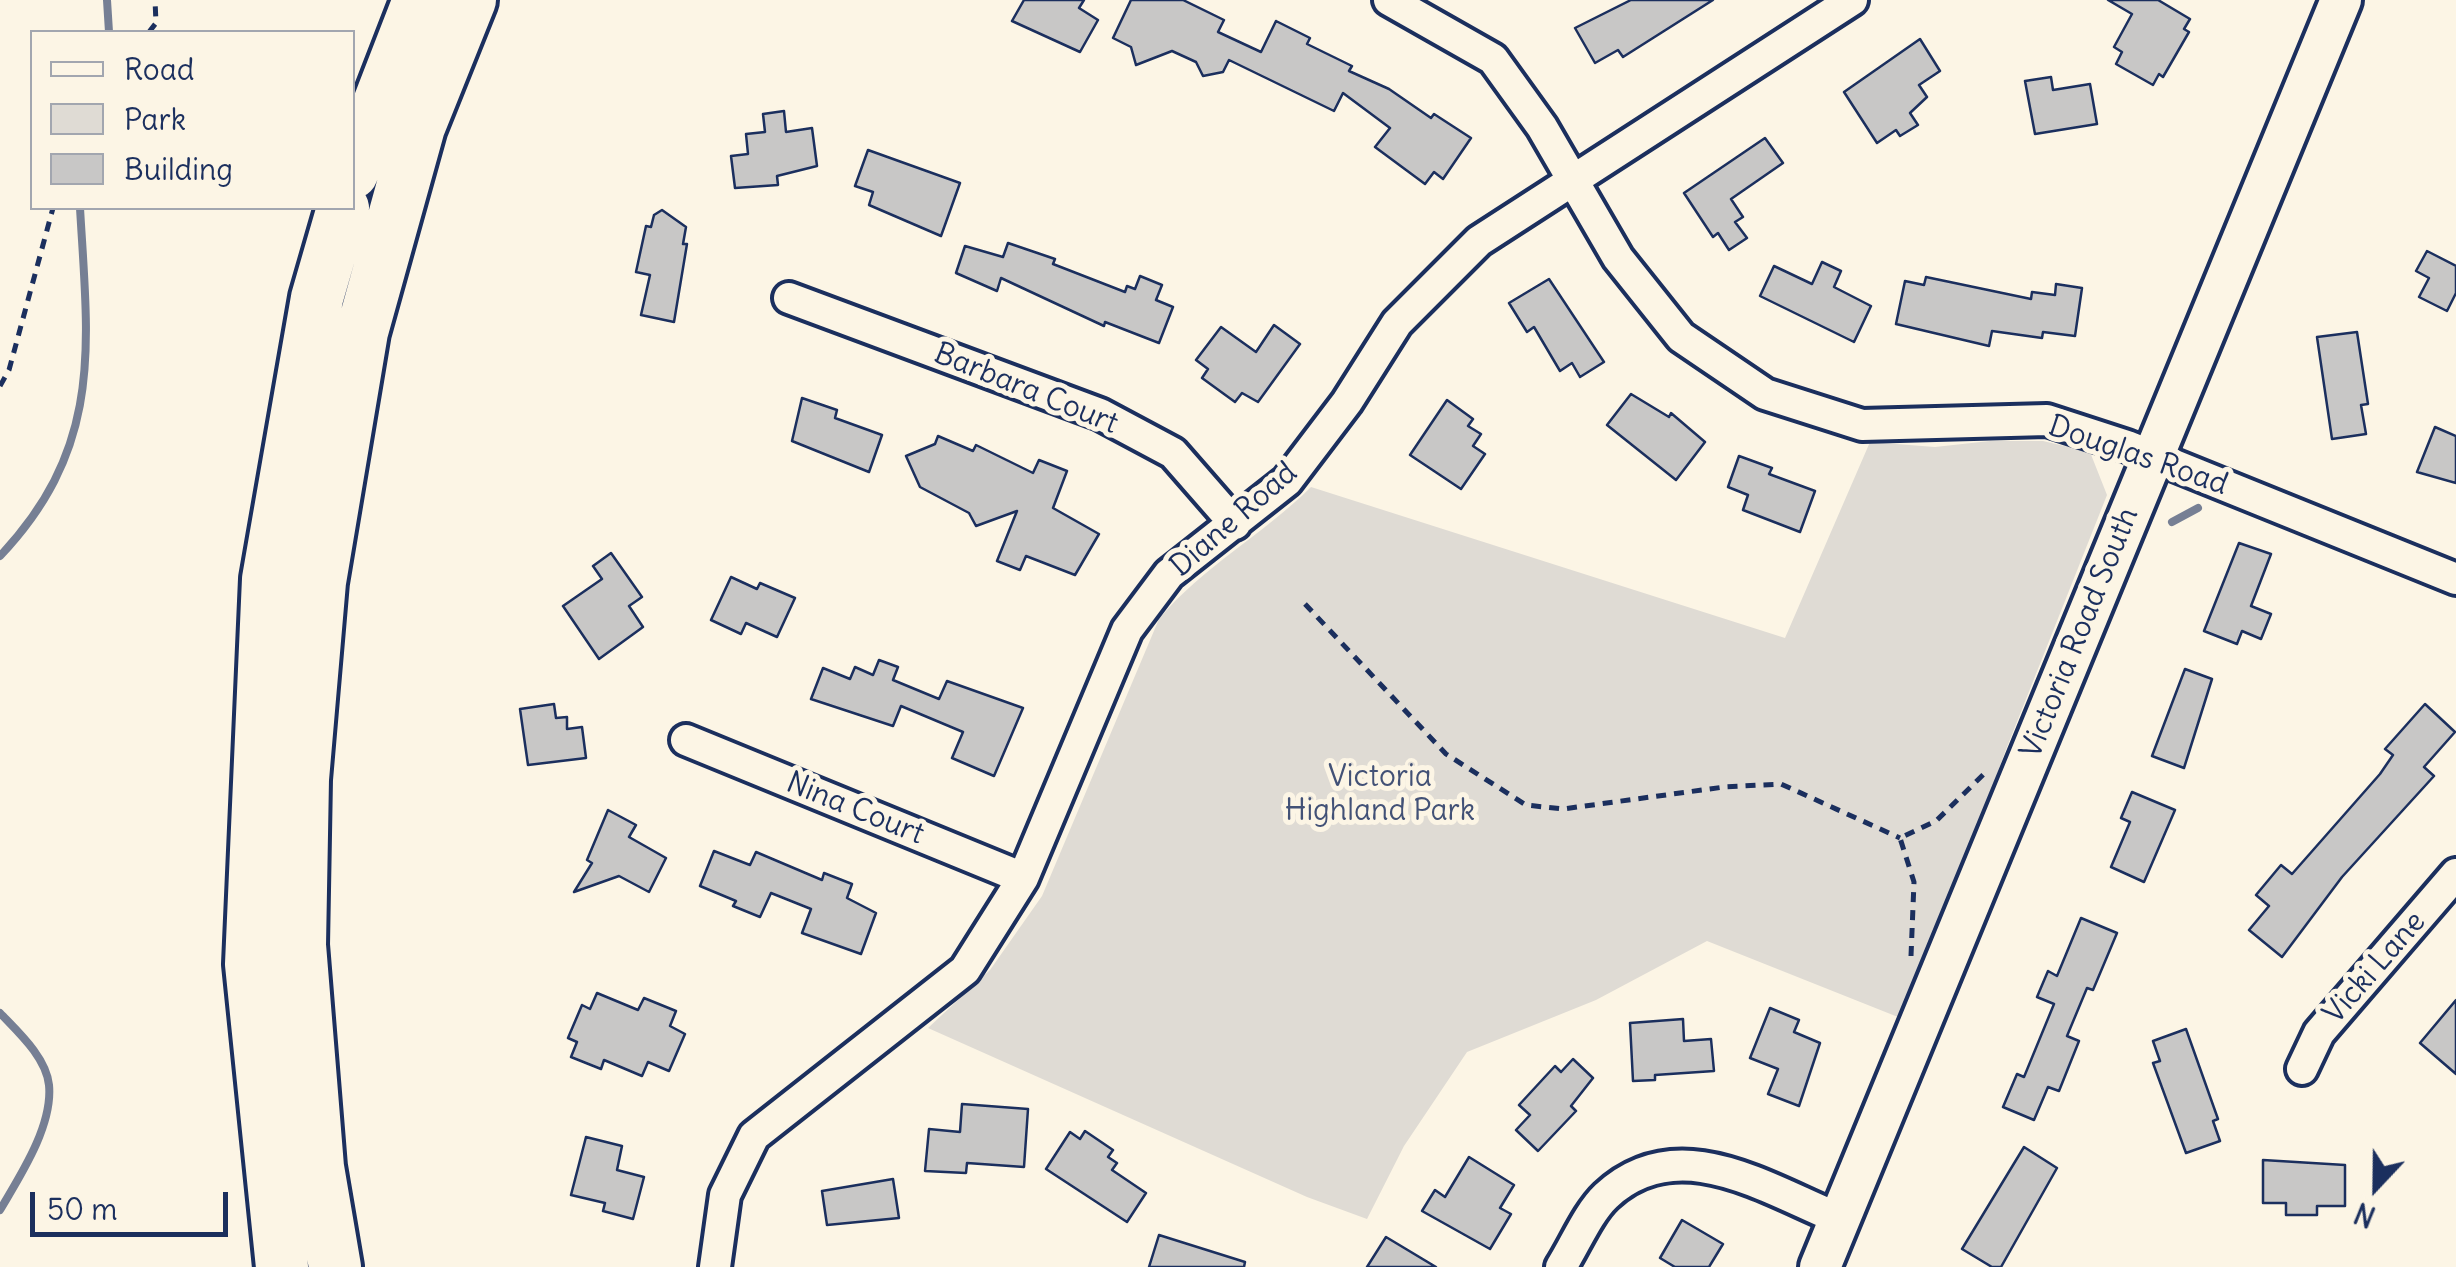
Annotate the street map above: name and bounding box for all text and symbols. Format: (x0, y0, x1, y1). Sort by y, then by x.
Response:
legend (30, 30, 355, 210)
text: Road (124, 50, 194, 88)
text: Park (124, 100, 186, 138)
text: Building (124, 150, 233, 188)
street label: Barbara Court (929, 336, 1123, 442)
street label: Douglas Road (2044, 408, 2232, 504)
street label: Diane Road (1163, 455, 1305, 585)
street label: Victoria Road South (2013, 503, 2147, 763)
park label: Victoria Highland Park (1285, 759, 1475, 830)
street label: Nina Court (781, 765, 929, 853)
street label: Vicki Lane (2317, 905, 2433, 1031)
north arrow (2326, 1137, 2426, 1237)
scale bar (35, 1172, 232, 1234)
text: 50 m (47, 1190, 117, 1228)
text: N (2349, 1195, 2380, 1235)

